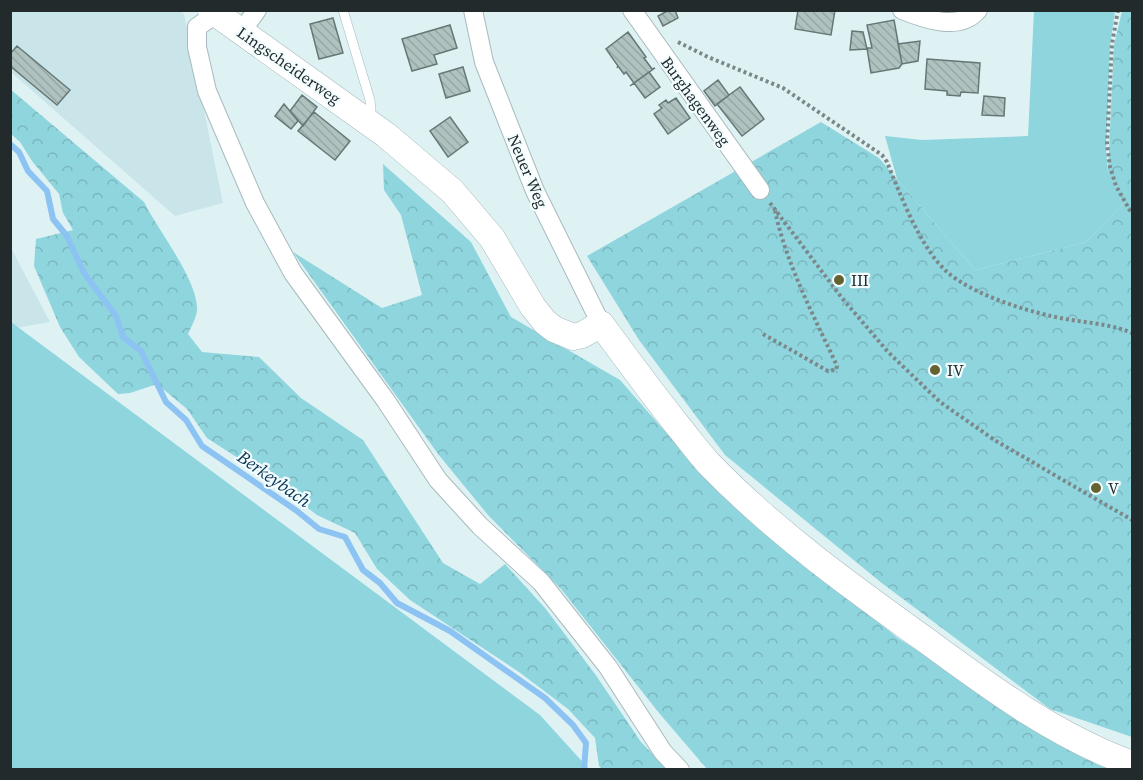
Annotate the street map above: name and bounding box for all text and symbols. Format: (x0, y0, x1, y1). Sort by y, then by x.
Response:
street label: Lingscheiderweg (233, 21, 345, 109)
street label: Burghagenweg (656, 52, 736, 150)
street label: Neuer Weg (503, 131, 553, 211)
place label: III (851, 269, 869, 291)
marker: III (832, 273, 846, 287)
place label: IV (947, 359, 964, 381)
marker: IV (928, 363, 942, 377)
water label: Berkeybach (232, 444, 316, 513)
place label: V (1108, 477, 1119, 499)
marker: V (1089, 481, 1103, 495)

